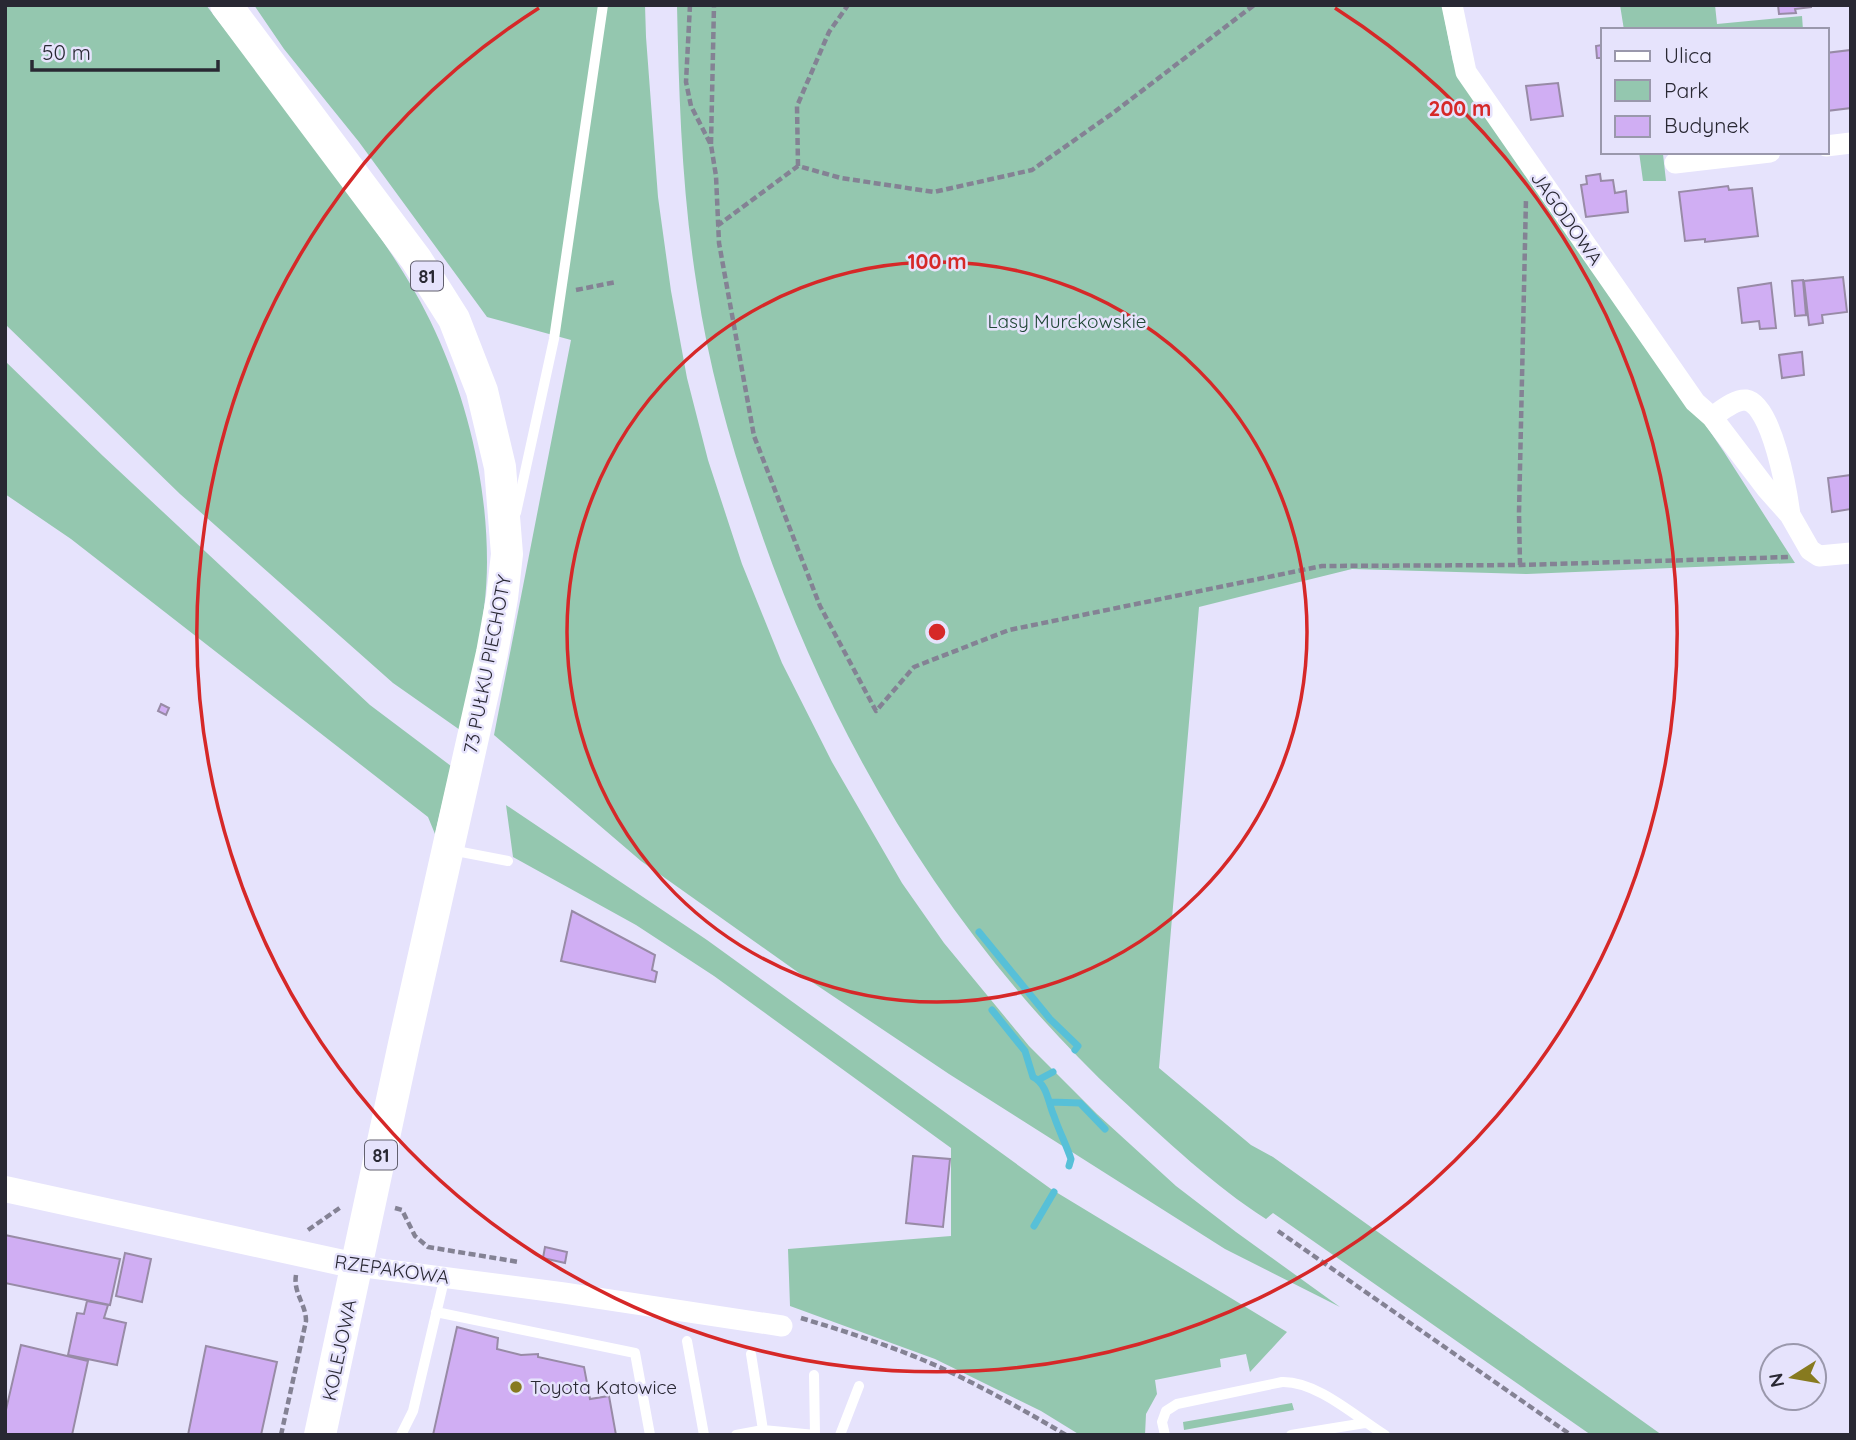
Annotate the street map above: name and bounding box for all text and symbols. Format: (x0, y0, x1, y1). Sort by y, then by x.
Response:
scale bar (32, 28, 217, 72)
legend (1601, 28, 1828, 154)
text: 50 m (42, 39, 91, 65)
text: Ulica (1664, 42, 1712, 68)
text: Park (1664, 77, 1708, 103)
text: 200 m (1429, 95, 1491, 121)
text: Budynek (1664, 112, 1750, 138)
street label: JAGODOWA (1526, 167, 1608, 269)
text: 100 m (907, 248, 967, 274)
road number: 81 (411, 262, 443, 290)
park label: Lasy Murckowskie (987, 309, 1147, 333)
street label: 73 PUŁKU PIECHOTY (458, 572, 516, 755)
centre of rings (925, 620, 949, 644)
road number: 81 (365, 1140, 397, 1170)
street label: RZEPAKOWA (333, 1249, 451, 1289)
street label: KOLEJOWA (317, 1297, 361, 1403)
north arrow (1758, 1342, 1828, 1412)
text: N (1763, 1371, 1789, 1389)
place label: Toyota Katowice (530, 1375, 677, 1399)
marker: Toyota Katowice (508, 1379, 524, 1395)

